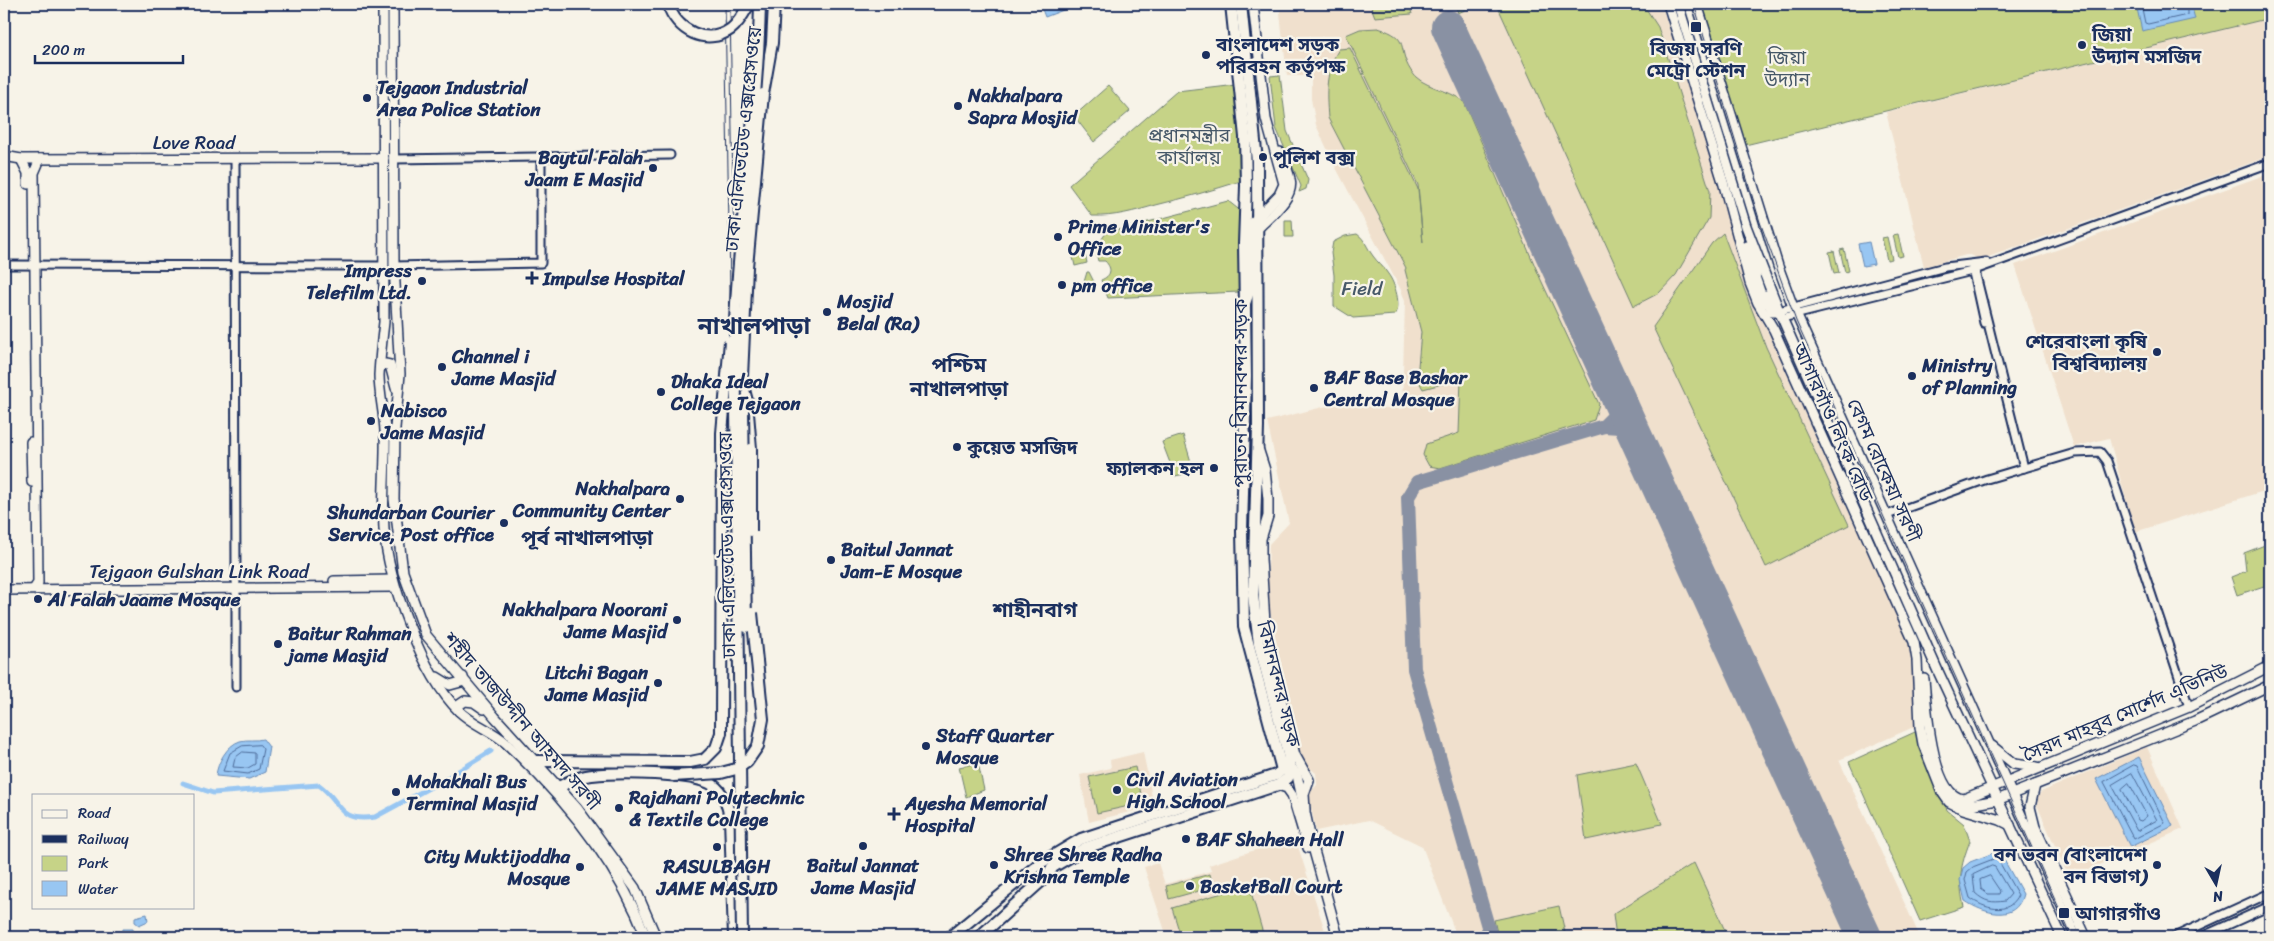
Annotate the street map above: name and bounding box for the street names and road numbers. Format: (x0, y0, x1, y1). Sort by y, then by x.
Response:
street label: ঢাকা এলিভেটেড এক্সপ্রেসওয়ে (715, 24, 771, 254)
street label: Love Road (153, 126, 236, 159)
street label: পুরাতন বিমানবন্দর সড়ক (1224, 298, 1257, 487)
street label: আগারগাঁও লিংক রোড (1783, 336, 1883, 507)
street label: বেগম রোকেয়া সরণী (1838, 393, 1931, 548)
street label: ঢাকা এলিভেটেড এক্সপ্রেসওয়ে (709, 430, 745, 659)
street label: Tejgaon Gulshan Link Road (89, 555, 311, 588)
street label: বিমানবন্দর সড়ক (1247, 616, 1311, 751)
street label: শহীদ তাজউদ্দীন আহমদ সরণী (434, 623, 610, 819)
street label: সৈয়দ মাহবুব মোর্শেদ এভিনিউ (2016, 654, 2233, 772)

